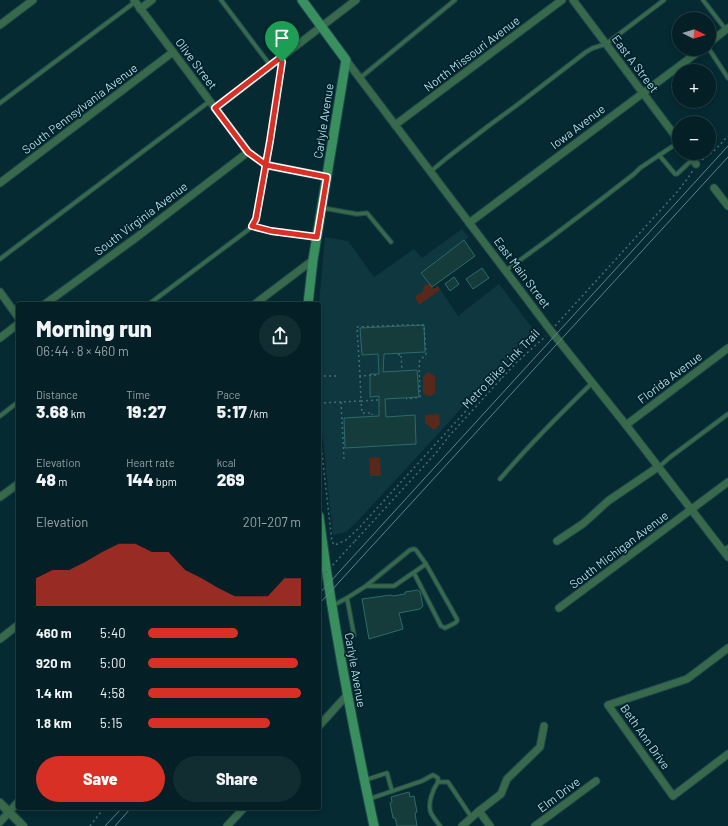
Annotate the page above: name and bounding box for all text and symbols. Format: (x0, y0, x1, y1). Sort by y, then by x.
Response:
north arrow (672, 12, 716, 56)
map controls (672, 12, 716, 160)
street label: North Missouri Avenue (421, 13, 522, 94)
pin (265, 21, 299, 62)
icon: arrive (271, 27, 293, 49)
street label: East A Street (610, 32, 662, 95)
street label: Olive Street (173, 35, 221, 92)
street label: South Pennsylvania Avenue (19, 60, 140, 156)
button: + (672, 64, 716, 108)
street label: Carlyle Avenue (310, 82, 336, 159)
street label: Iowa Avenue (547, 101, 607, 151)
button: − (672, 116, 716, 160)
street label: South Virginia Avenue (91, 179, 190, 258)
street label: East Main Street (492, 234, 554, 311)
text: Morning run (36, 315, 152, 341)
button: share (259, 315, 301, 357)
street label: Metro Bike Link Trail (459, 326, 542, 411)
text: 06:44 · 8 × 460 m (36, 343, 129, 359)
street label: Florida Avenue (635, 349, 704, 406)
text: Distance (36, 388, 78, 401)
text: Time (126, 388, 150, 401)
text: Pace (217, 388, 240, 401)
text: 3.68 (36, 401, 68, 421)
text: 19:27 (126, 401, 166, 421)
text: 5:17 (217, 401, 247, 421)
text: km (68, 407, 85, 420)
text: /km (247, 407, 268, 420)
text: Elevation (36, 456, 80, 469)
text: Heart rate (126, 456, 175, 469)
text: kcal (217, 456, 236, 469)
text: 48 (36, 469, 56, 489)
text: 144 (126, 469, 154, 489)
text: 269 (217, 469, 245, 489)
text: m (56, 475, 67, 488)
text: bpm (154, 475, 177, 488)
street label: South Michigan Avenue (566, 507, 671, 591)
text: Elevation (36, 514, 88, 530)
text: 201–207 m (243, 514, 301, 530)
text: 460 m (36, 625, 72, 641)
text: 5:40 (100, 625, 126, 641)
street label: Carlyle Avenue (343, 631, 369, 708)
text: 920 m (36, 655, 71, 671)
text: 5:00 (100, 655, 126, 671)
text: 1.4 km (36, 685, 72, 701)
text: 4:58 (100, 685, 125, 701)
street label: Beth Ann Drive (618, 701, 673, 772)
text: 1.8 km (36, 715, 72, 731)
text: 5:15 (100, 715, 122, 731)
button: Save (36, 756, 165, 802)
button: Share (173, 756, 301, 802)
street label: Elm Drive (535, 774, 582, 815)

